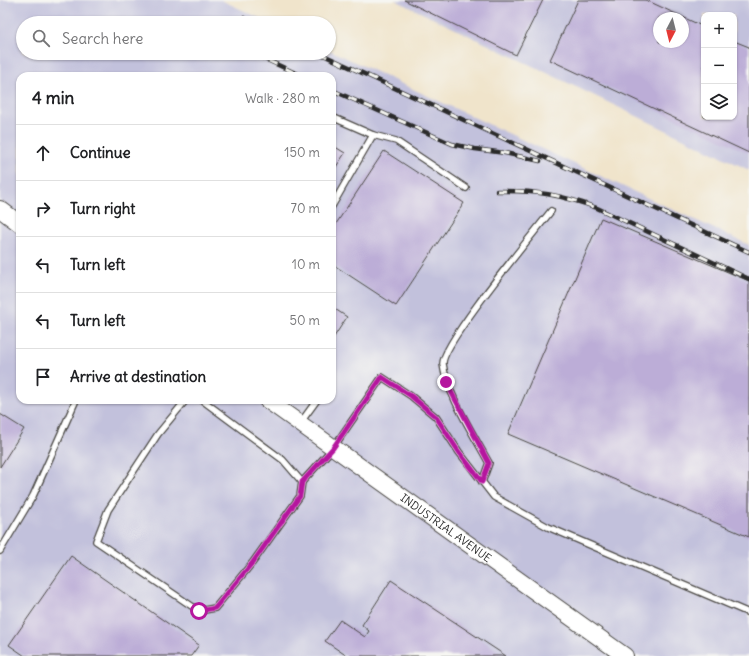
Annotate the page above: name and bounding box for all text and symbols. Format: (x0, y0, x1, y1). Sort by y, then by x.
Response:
north arrow (653, 12, 689, 48)
map controls (701, 12, 737, 120)
button: + (701, 12, 737, 48)
search box (16, 16, 336, 60)
icon: search (30, 27, 52, 49)
text: Search here (62, 29, 143, 48)
button: − (701, 48, 737, 84)
button: layers (701, 84, 737, 120)
text: 4 min (32, 87, 74, 109)
text: Walk · 280 m (245, 90, 320, 107)
icon: ahead (32, 142, 54, 164)
text: Continue (70, 143, 131, 162)
text: 150 m (284, 144, 320, 161)
icon: right (32, 198, 54, 220)
text: Turn right (70, 199, 135, 218)
text: 70 m (291, 200, 320, 217)
icon: left (32, 254, 54, 276)
text: Turn left (70, 255, 125, 274)
text: 10 m (292, 256, 320, 273)
icon: left (32, 310, 54, 332)
text: Turn left (70, 311, 125, 330)
text: 50 m (289, 312, 320, 329)
icon: arrive (32, 366, 54, 388)
text: Arrive at destination (70, 367, 206, 386)
route end (437, 373, 455, 391)
street label: INDUSTRIAL AVENUE (398, 491, 494, 565)
route start (190, 602, 208, 620)

